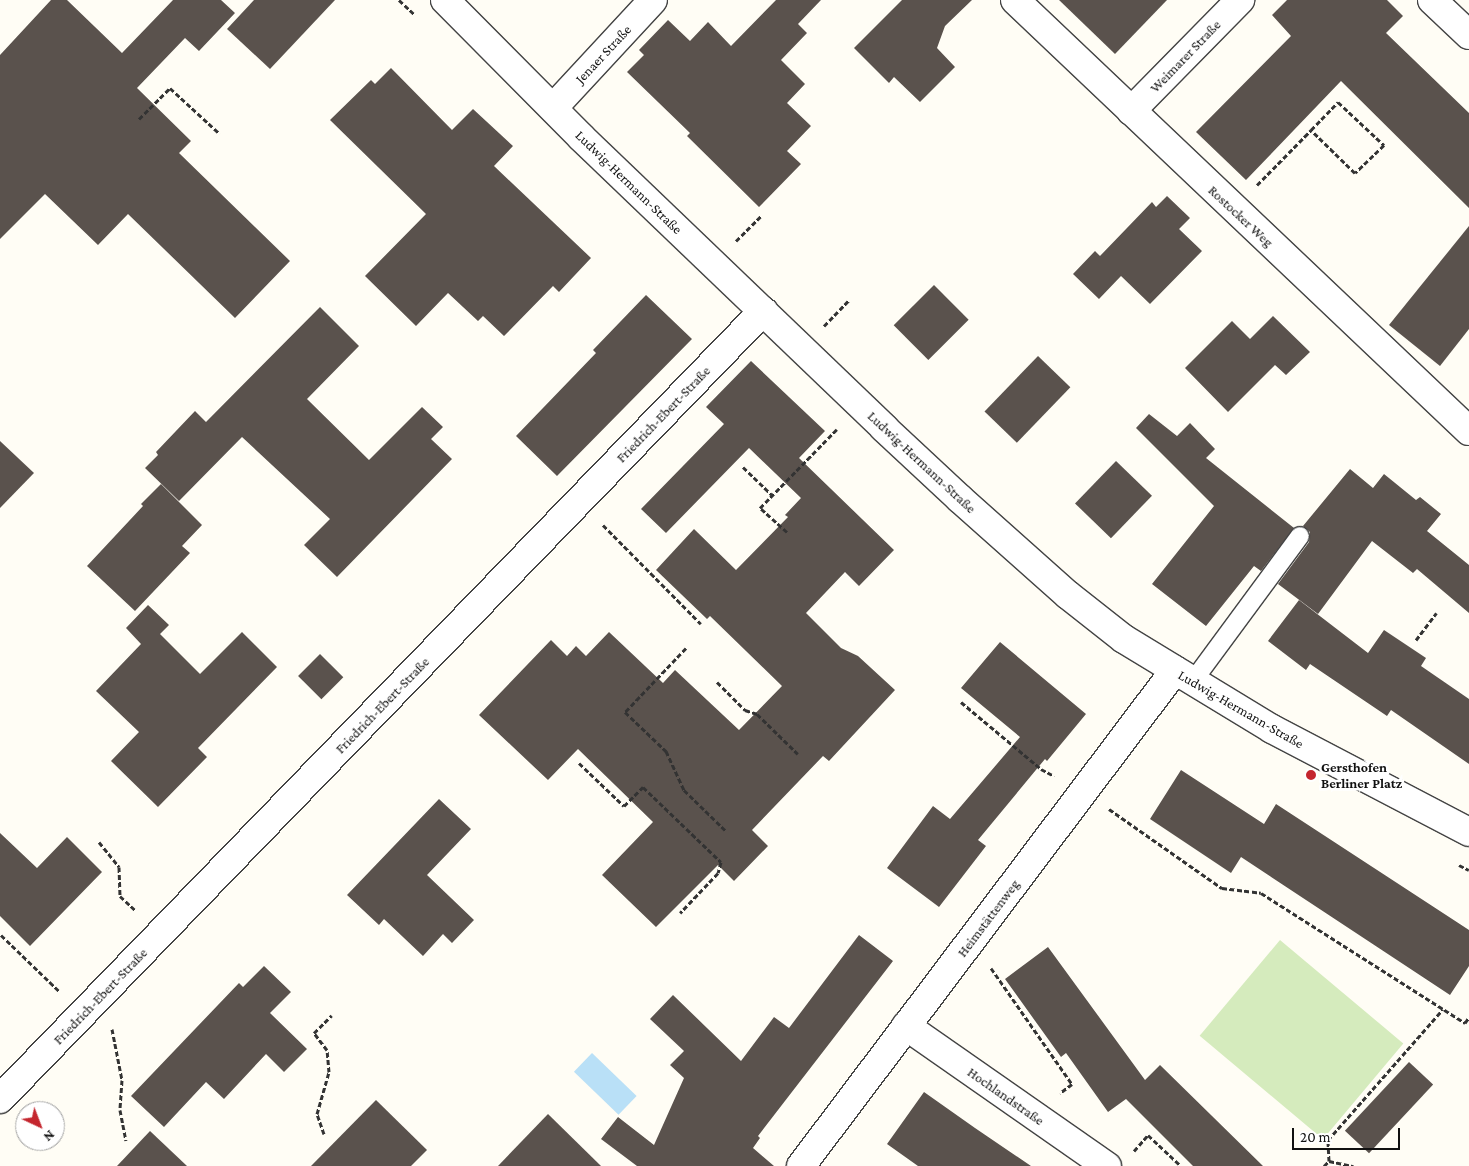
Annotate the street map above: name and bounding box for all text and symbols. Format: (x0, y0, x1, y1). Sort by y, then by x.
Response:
street label: Weimarer Straße (1146, 16, 1224, 96)
street label: Jenaer Straße (571, 21, 635, 87)
street label: Ludwig-Hermann-Straße (572, 127, 686, 237)
street label: Rostocker Weg (1205, 182, 1277, 250)
street label: Friedrich-Ebert-Straße (613, 362, 713, 466)
street label: Ludwig-Hermann-Straße (864, 407, 980, 517)
street label: Friedrich-Ebert-Straße (332, 653, 432, 757)
street label: Ludwig-Hermann-Straße (1175, 666, 1307, 752)
place label: Gersthofen Berliner Platz (1321, 759, 1402, 792)
marker: Gersthofen Berliner Platz (1305, 769, 1317, 781)
street label: Heimstättenweg (953, 876, 1023, 960)
street label: Friedrich-Ebert-Straße (50, 944, 150, 1048)
street label: Hochlandstraße (964, 1063, 1048, 1129)
north arrow (15, 1101, 65, 1151)
scale bar (1294, 1118, 1402, 1150)
text: N (41, 1127, 59, 1145)
text: 20 m (1300, 1129, 1331, 1145)

